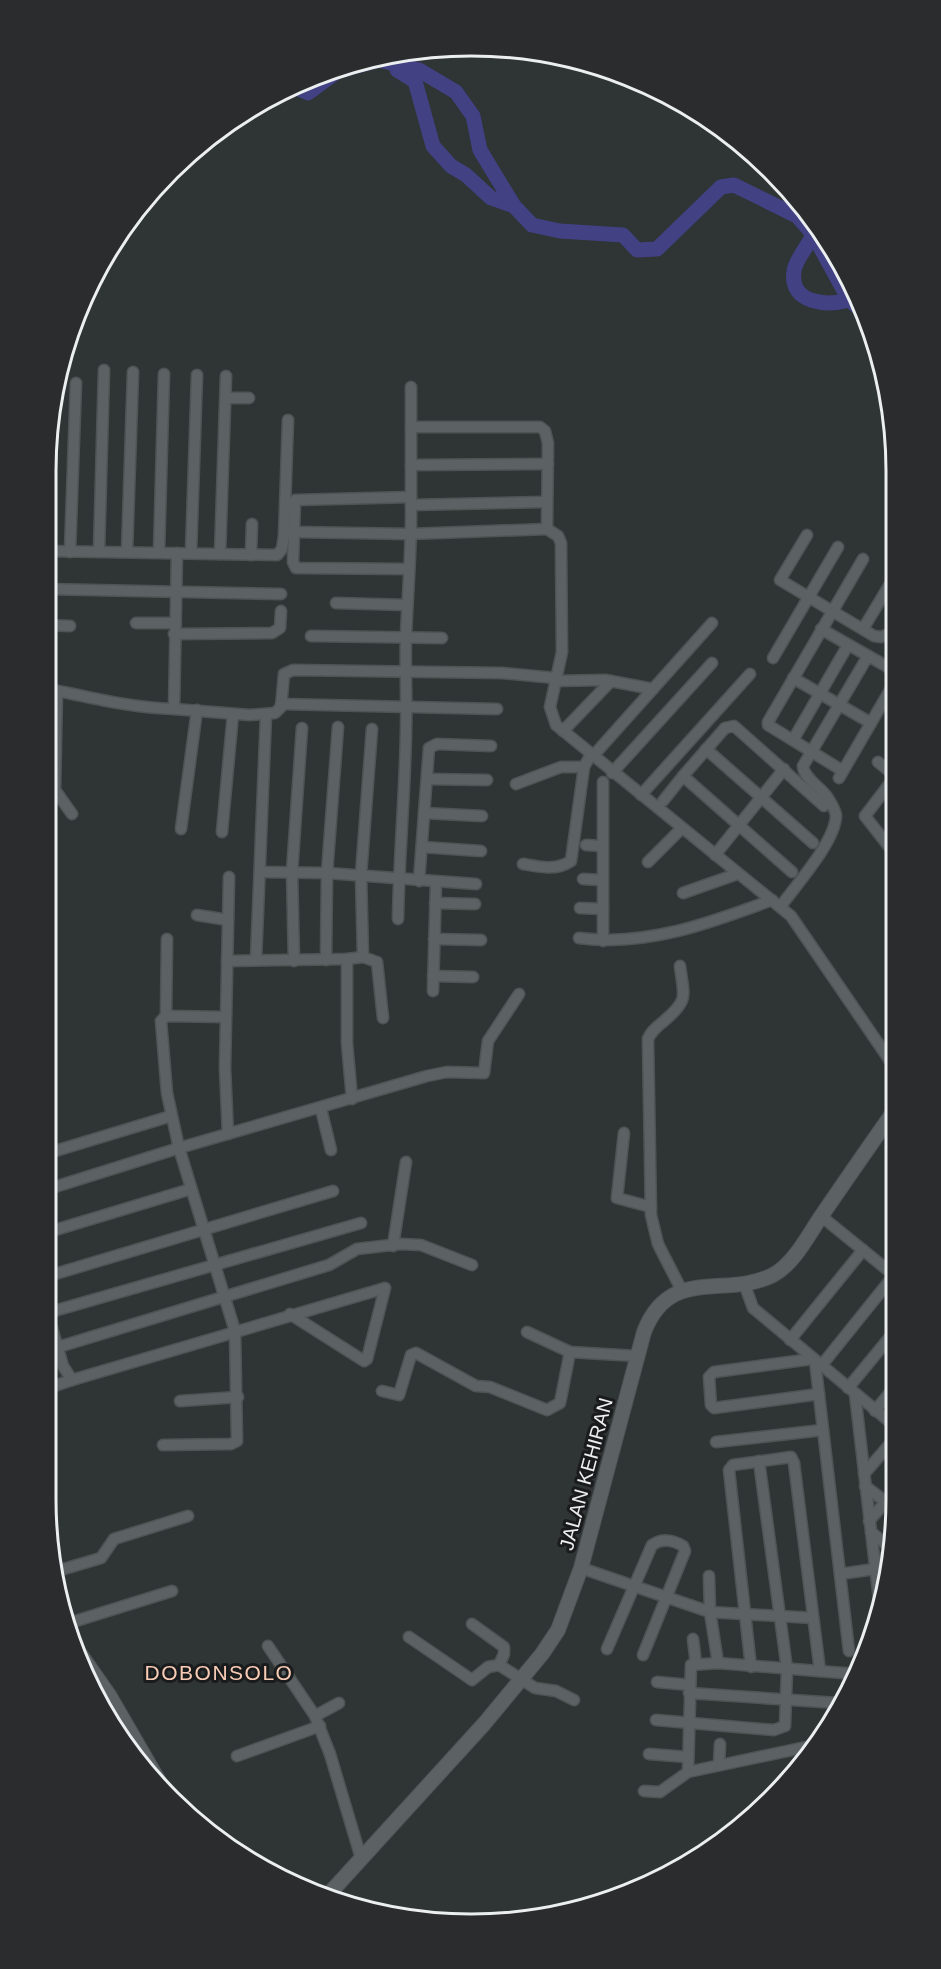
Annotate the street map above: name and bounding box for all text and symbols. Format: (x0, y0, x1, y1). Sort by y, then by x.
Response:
street label: JALAN KEHIRAN (555, 1395, 617, 1553)
district label: DOBONSOLO (145, 1661, 293, 1684)

